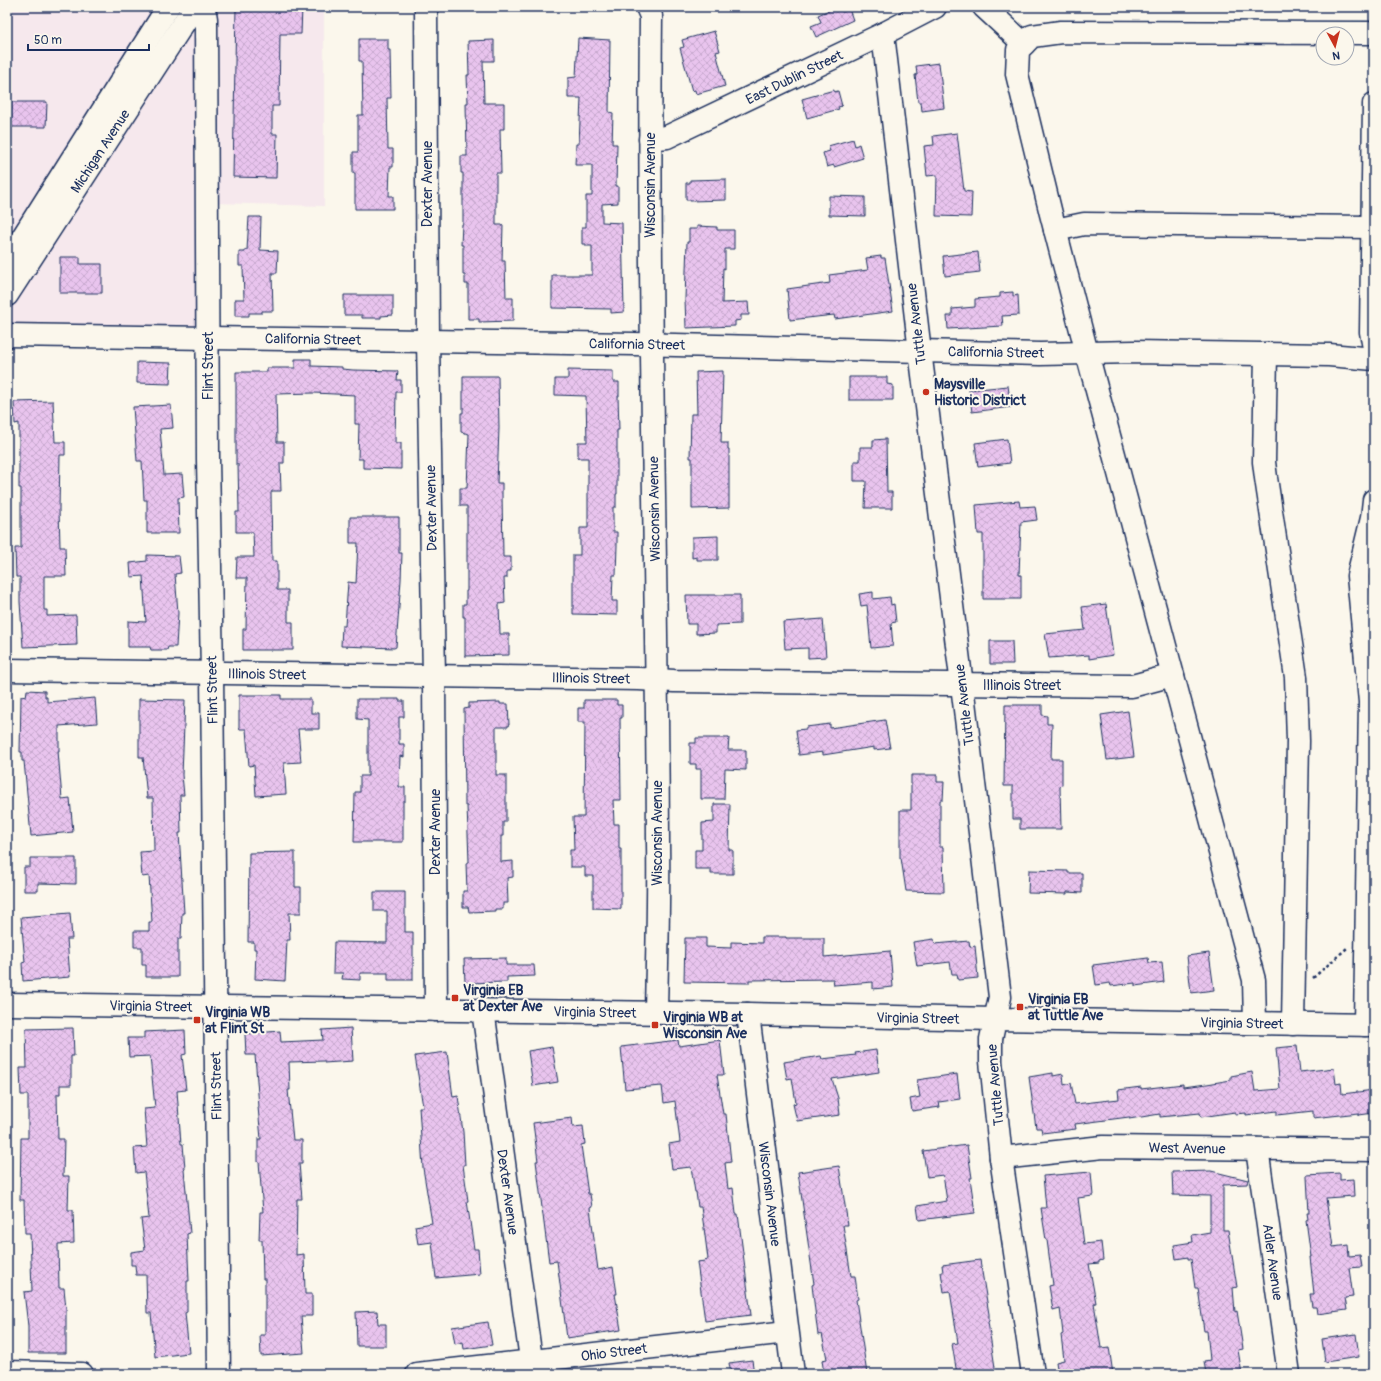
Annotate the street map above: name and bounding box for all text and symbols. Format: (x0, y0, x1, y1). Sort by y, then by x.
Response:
scale bar (28, 26, 149, 52)
north arrow (1315, 26, 1355, 66)
text: 50 m (34, 33, 62, 48)
street label: East Dublin Street (743, 46, 846, 108)
text: N (1331, 49, 1341, 62)
street label: Michigan Avenue (67, 106, 134, 196)
street label: Wisconsin Avenue (642, 132, 659, 238)
street label: Dexter Avenue (419, 141, 436, 227)
street label: Tuttle Avenue (903, 282, 930, 366)
street label: California Street (265, 330, 362, 349)
street label: Flint Street (200, 331, 217, 400)
street label: California Street (589, 335, 686, 354)
street label: California Street (948, 343, 1045, 362)
place label: Maysville Historic District (934, 376, 1026, 409)
marker: Maysville Historic District (921, 387, 931, 397)
street label: Wisconsin Avenue (645, 456, 664, 562)
street label: Dexter Avenue (422, 465, 441, 551)
street label: Flint Street (203, 655, 222, 724)
street label: Tuttle Avenue (951, 663, 978, 747)
street label: Illinois Street (228, 665, 307, 684)
street label: Illinois Street (552, 669, 631, 688)
street label: Illinois Street (983, 677, 1062, 694)
street label: Wisconsin Avenue (649, 780, 666, 886)
street label: Dexter Avenue (427, 789, 444, 875)
place label: Virginia EB at Dexter Ave (463, 982, 544, 1015)
place label: Virginia EB at Tuttle Ave (1028, 991, 1104, 1024)
marker: Virginia EB at Dexter Ave (450, 993, 460, 1003)
street label: Virginia Street (109, 997, 193, 1016)
marker: Virginia EB at Tuttle Ave (1015, 1002, 1025, 1012)
street label: Virginia Street (553, 1003, 637, 1022)
place label: Virginia WB at Flint St (205, 1004, 270, 1037)
place label: Virginia WB at Wisconsin Ave (663, 1009, 748, 1042)
street label: Virginia Street (876, 1009, 960, 1028)
street label: Virginia Street (1200, 1014, 1284, 1033)
marker: Virginia WB at Flint St (192, 1015, 202, 1025)
marker: Virginia WB at Wisconsin Ave (650, 1020, 660, 1030)
street label: Tuttle Avenue (983, 1043, 1008, 1127)
street label: Flint Street (207, 1051, 226, 1120)
street label: West Avenue (1148, 1139, 1226, 1158)
street label: Wisconsin Avenue (755, 1141, 784, 1248)
street label: Dexter Avenue (493, 1148, 522, 1236)
street label: Adler Avenue (1259, 1223, 1286, 1302)
street label: Ohio Street (580, 1340, 649, 1365)

